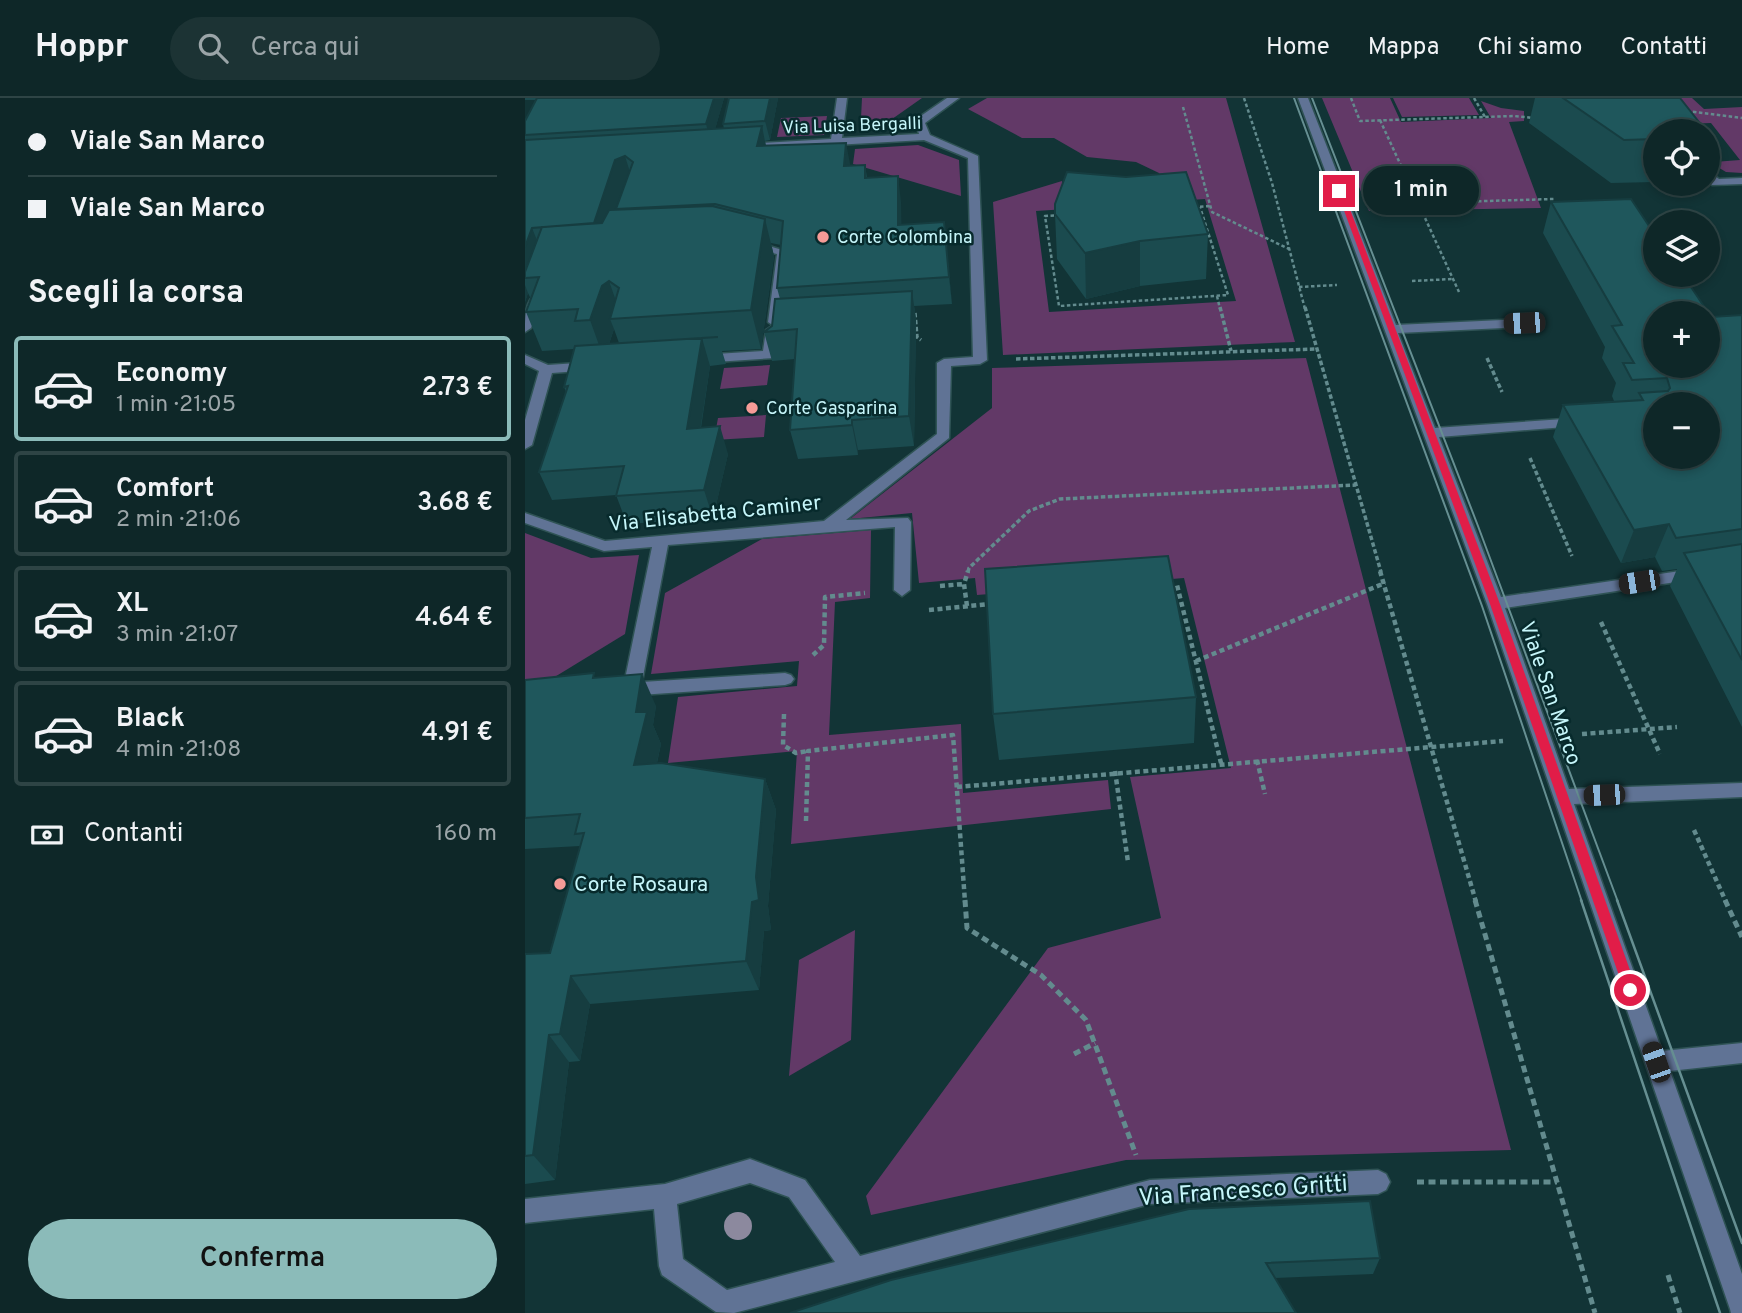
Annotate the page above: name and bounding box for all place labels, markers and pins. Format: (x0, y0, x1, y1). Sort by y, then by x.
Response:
place label: Corte Colombina (837, 227, 973, 250)
marker: Corte Colombina (815, 229, 831, 245)
place label: Corte Gasparina (766, 398, 897, 421)
marker: Corte Gasparina (744, 400, 760, 416)
place label: Corte Rosaura (574, 872, 708, 899)
marker: Corte Rosaura (552, 876, 568, 892)

